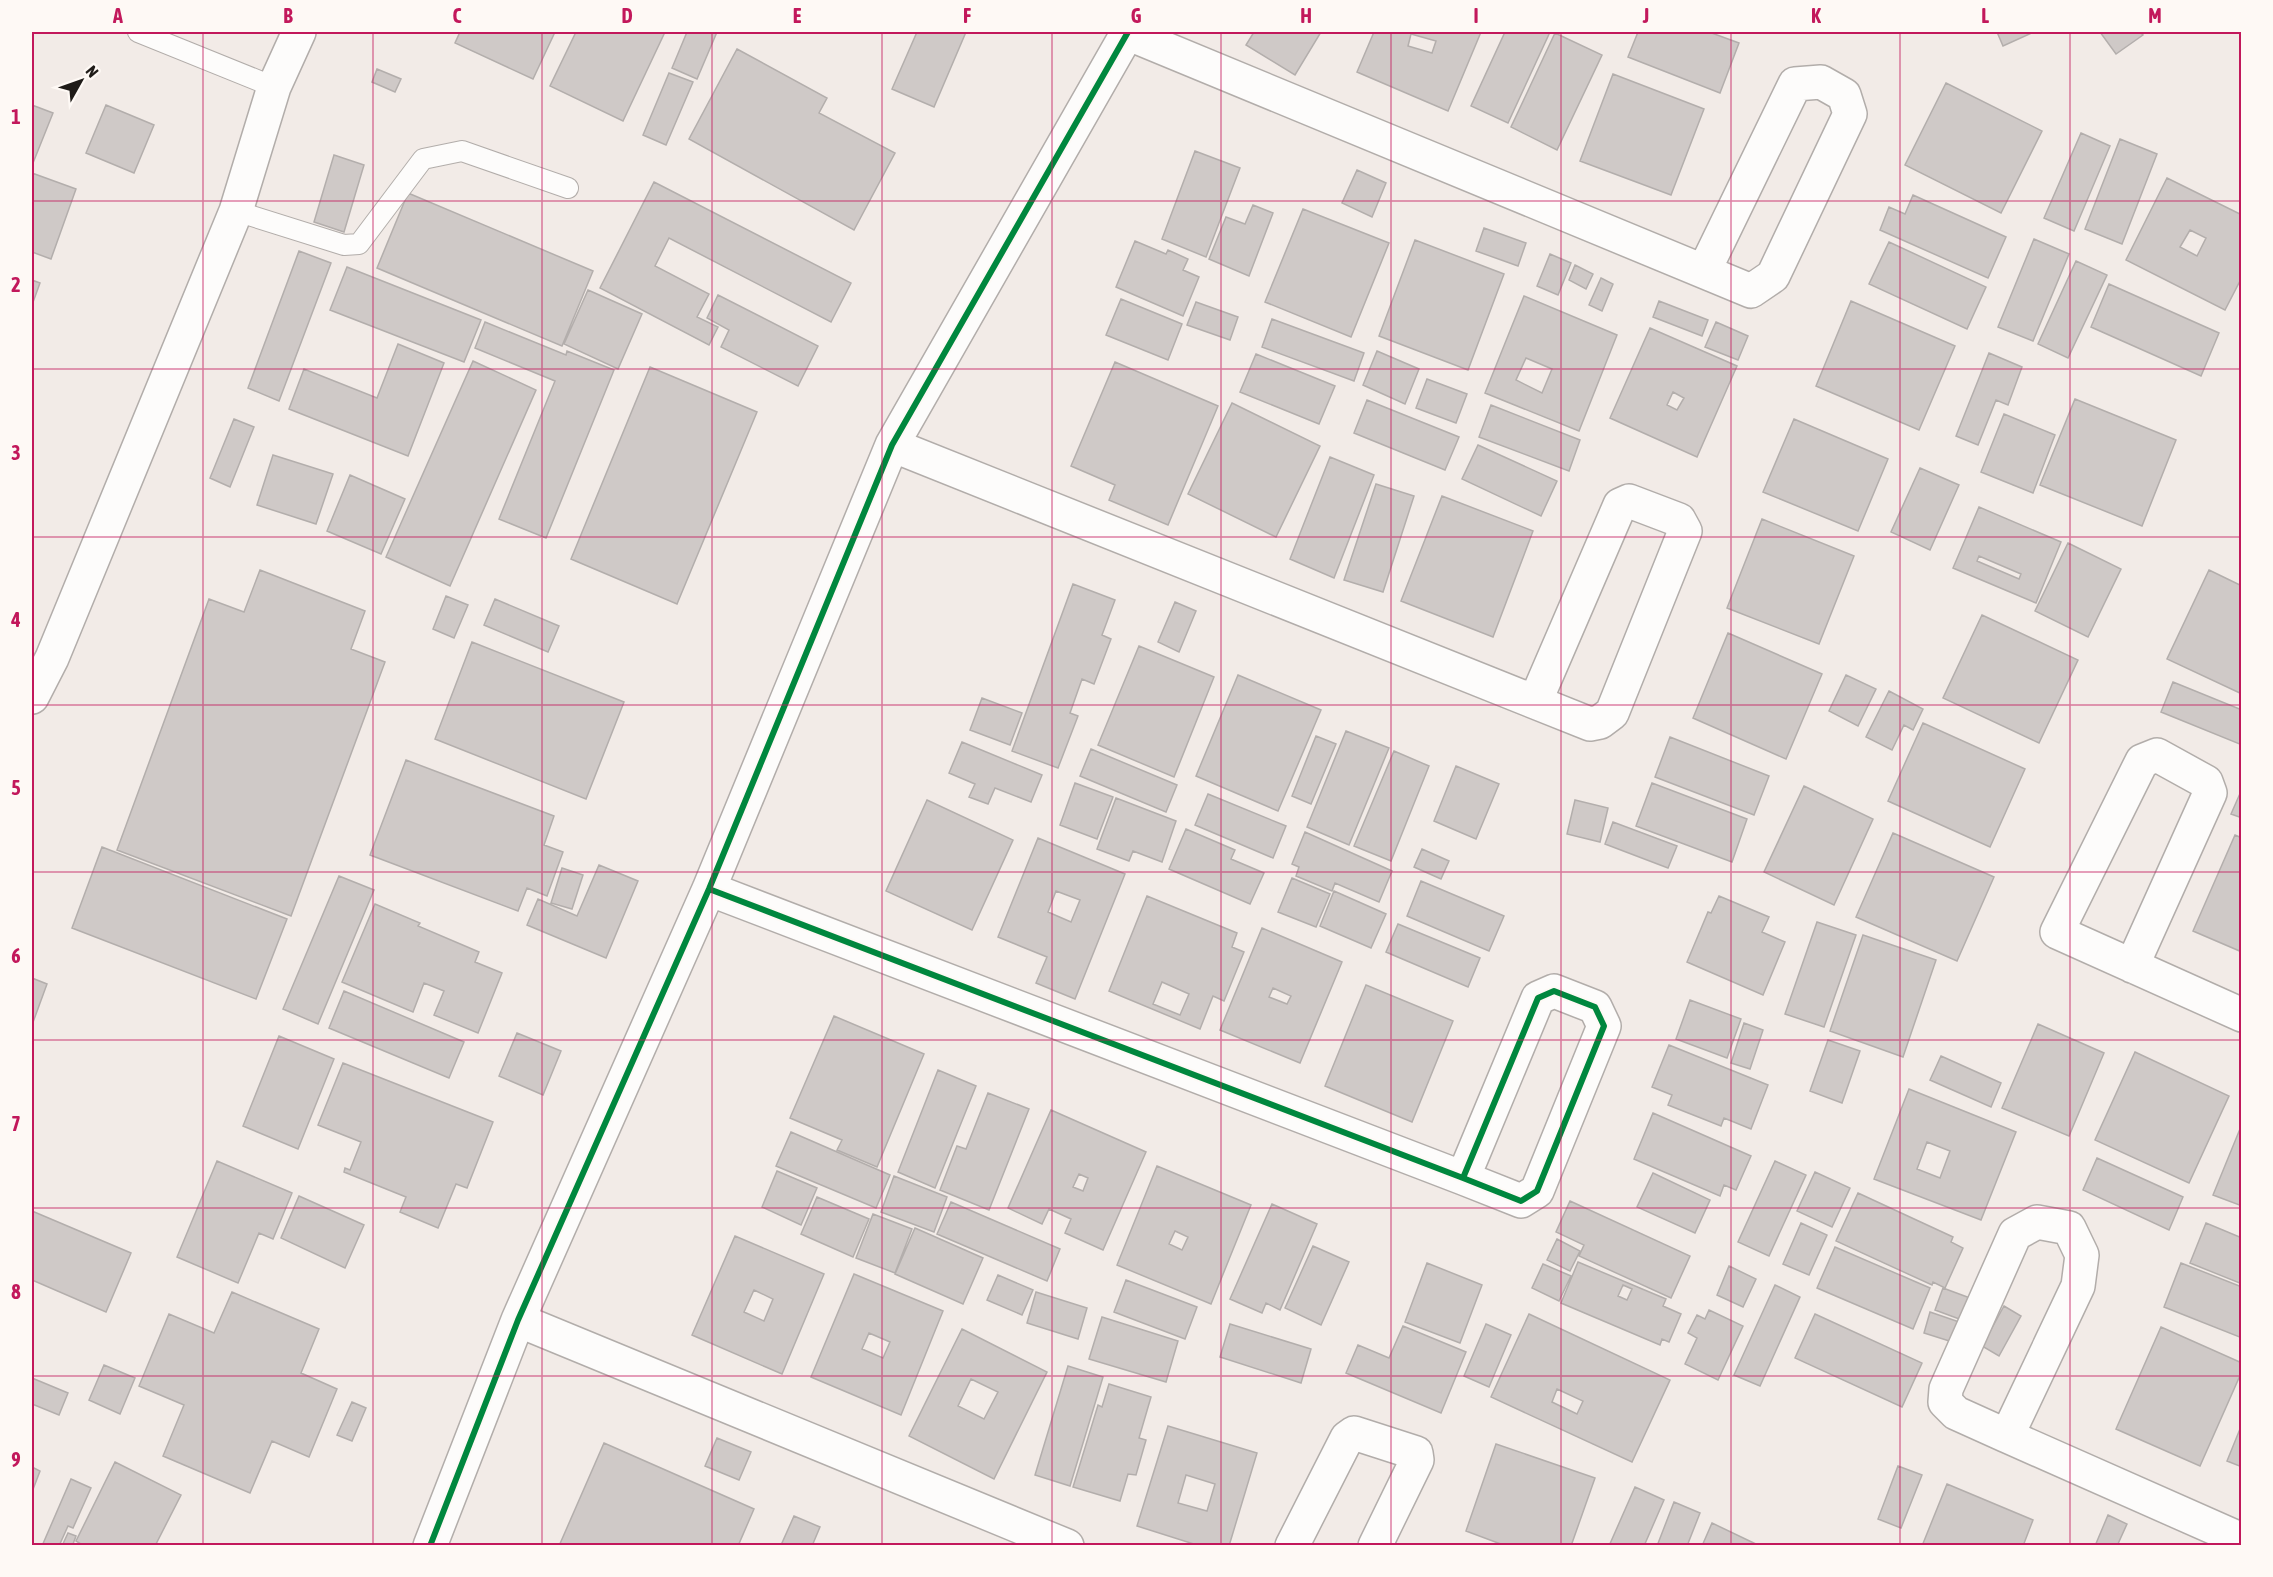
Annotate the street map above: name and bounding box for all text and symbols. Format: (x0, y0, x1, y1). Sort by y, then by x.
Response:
text: A (112, 4, 123, 27)
text: B (283, 4, 293, 27)
text: C (453, 4, 462, 27)
text: D (621, 4, 633, 27)
text: E (793, 4, 802, 27)
text: F (963, 4, 971, 27)
text: G (1131, 4, 1142, 27)
text: H (1300, 4, 1312, 27)
text: I (1473, 4, 1479, 27)
text: J (1642, 4, 1649, 27)
text: K (1811, 4, 1821, 27)
text: L (1981, 4, 1989, 27)
text: M (2148, 4, 2162, 27)
north arrow (51, 51, 111, 111)
text: N (83, 62, 102, 81)
text: 1 (11, 105, 21, 128)
text: 2 (11, 273, 21, 296)
text: 3 (11, 441, 21, 464)
text: 4 (10, 608, 21, 631)
text: 5 (11, 776, 21, 799)
text: 6 (11, 944, 21, 967)
text: 7 (11, 1112, 21, 1135)
text: 8 (11, 1280, 21, 1303)
text: 9 (11, 1448, 21, 1471)

